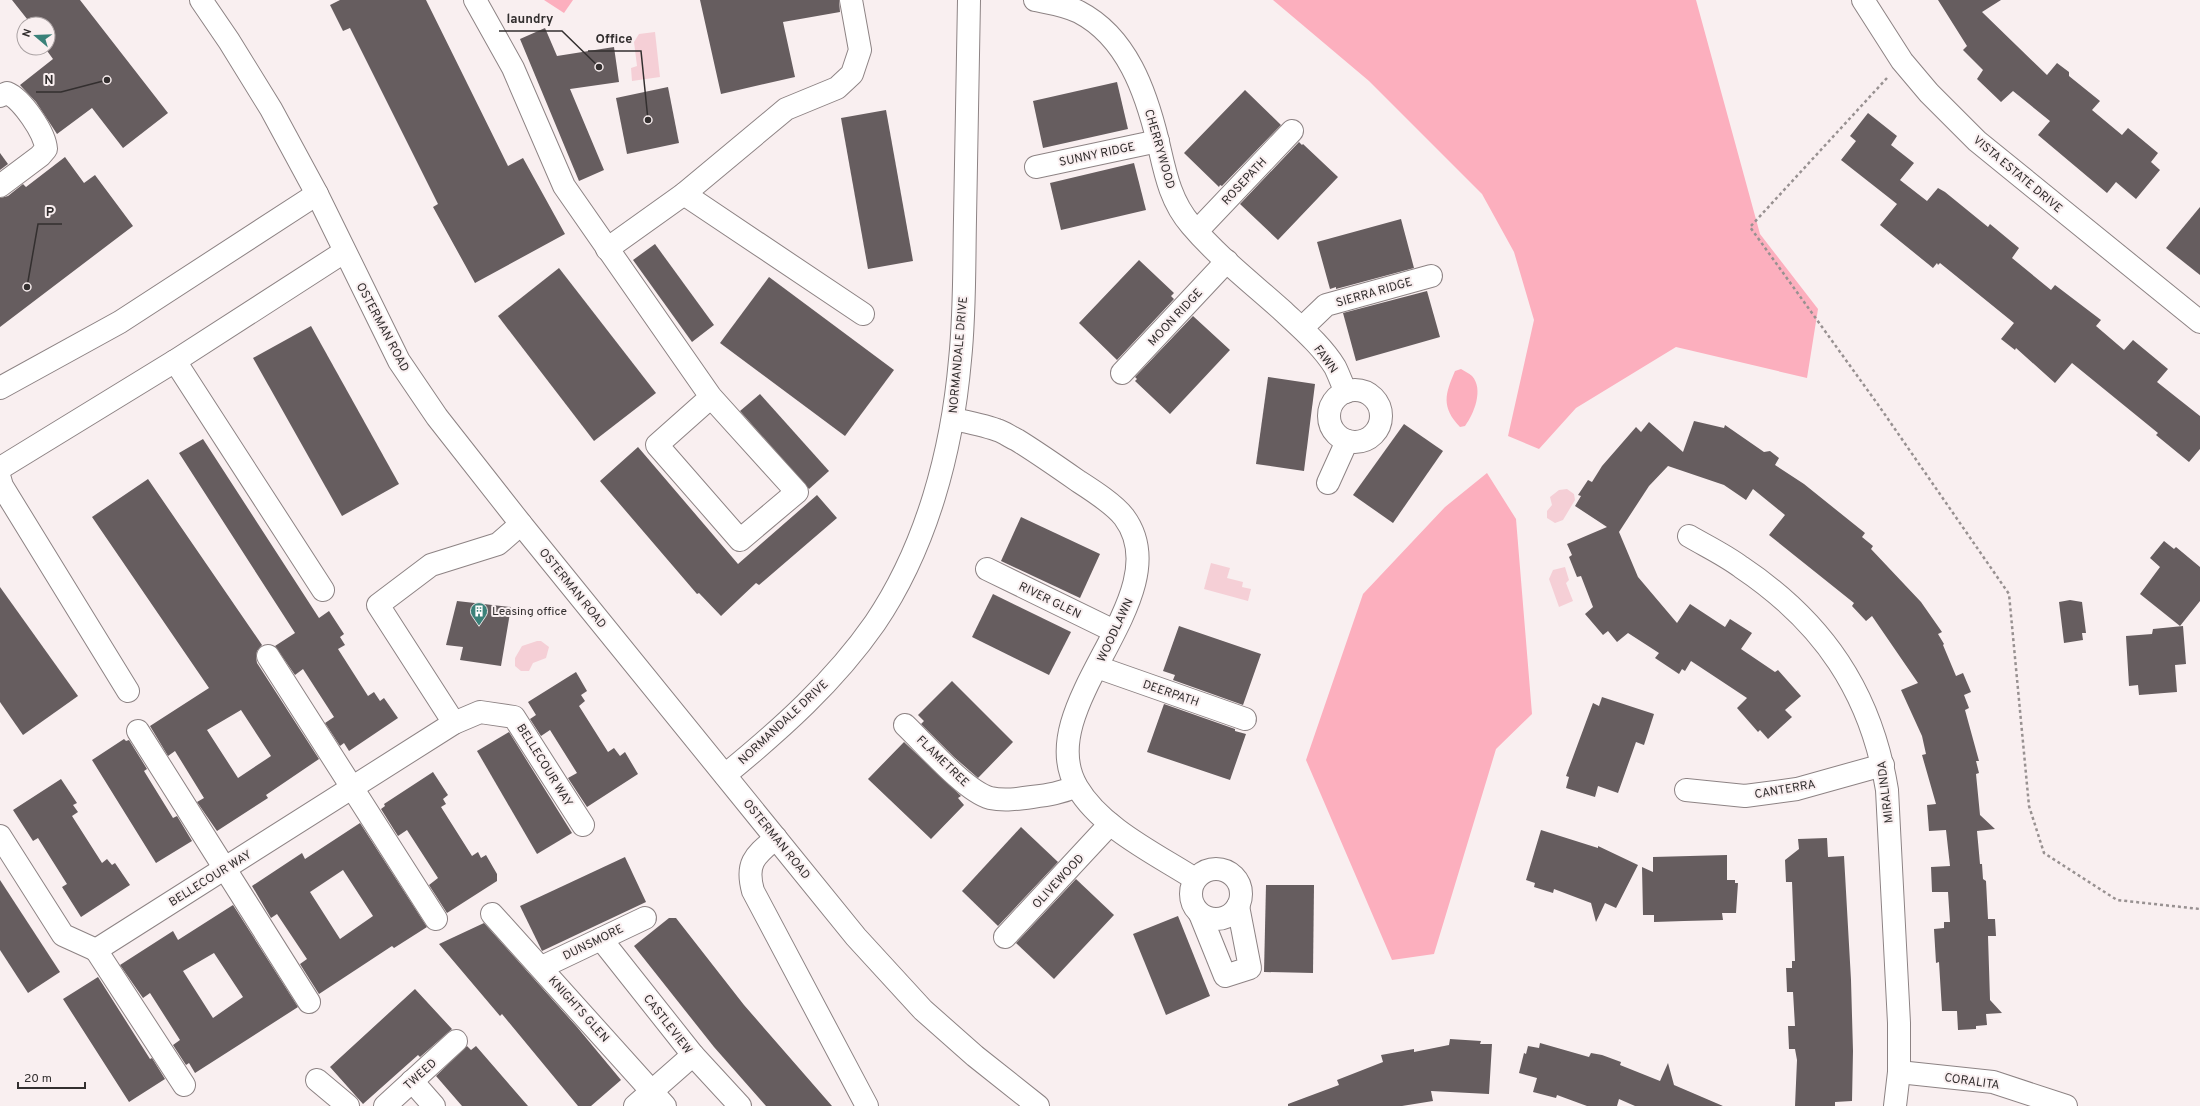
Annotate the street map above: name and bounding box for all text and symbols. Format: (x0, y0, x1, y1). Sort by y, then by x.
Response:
callout: laundry (499, 6, 562, 31)
text: laundry (507, 12, 554, 28)
north arrow (16, 16, 56, 56)
callout: Office (588, 26, 641, 51)
text: N (20, 27, 35, 39)
text: Office (596, 32, 632, 48)
callout: N (36, 67, 61, 92)
text: N (44, 73, 54, 89)
street label: CHERRYWOOD (1140, 108, 1178, 191)
street label: VISTA ESTATE DRIVE (1969, 133, 2065, 217)
street label: SUNNY RIDGE (1058, 139, 1137, 171)
street label: ROSEPATH (1219, 154, 1271, 209)
callout: P (38, 199, 62, 224)
text: P (46, 205, 55, 221)
street label: SIERRA RIDGE (1334, 274, 1414, 312)
street label: OSTERMAN ROAD (352, 280, 412, 375)
street label: MOON RIDGE (1145, 285, 1207, 350)
street label: NORMANDALE DRIVE (946, 296, 972, 414)
street label: FAWN (1310, 342, 1341, 377)
street label: OSTERMAN ROAD (535, 545, 609, 632)
street label: RIVER GLEN (1016, 579, 1083, 623)
street label: WOODLAWN (1094, 596, 1138, 665)
building icon: Leasing office (469, 601, 489, 626)
place label: Leasing office (492, 604, 567, 620)
street label: NORMANDALE DRIVE (735, 677, 832, 769)
street label: DEERPATH (1140, 677, 1201, 711)
street label: BELLECOUR WAY (512, 721, 576, 810)
street label: FLAMETREE (912, 732, 972, 791)
street label: MIRALINDA (1874, 760, 1898, 824)
street label: CANTERRA (1753, 777, 1817, 803)
street label: OSTERMAN ROAD (739, 796, 813, 883)
street label: BELLECOUR WAY (166, 847, 255, 911)
street label: OLIVEWOOD (1029, 851, 1088, 912)
street label: DUNSMORE (560, 921, 626, 964)
street label: KNIGHTS GLEN (544, 973, 612, 1046)
street label: CASTLEVIEW (639, 992, 695, 1058)
street label: TWEED (401, 1056, 441, 1094)
scale bar (18, 1064, 85, 1090)
street label: CORALITA (1943, 1070, 2001, 1094)
text: 20 m (24, 1071, 52, 1087)

